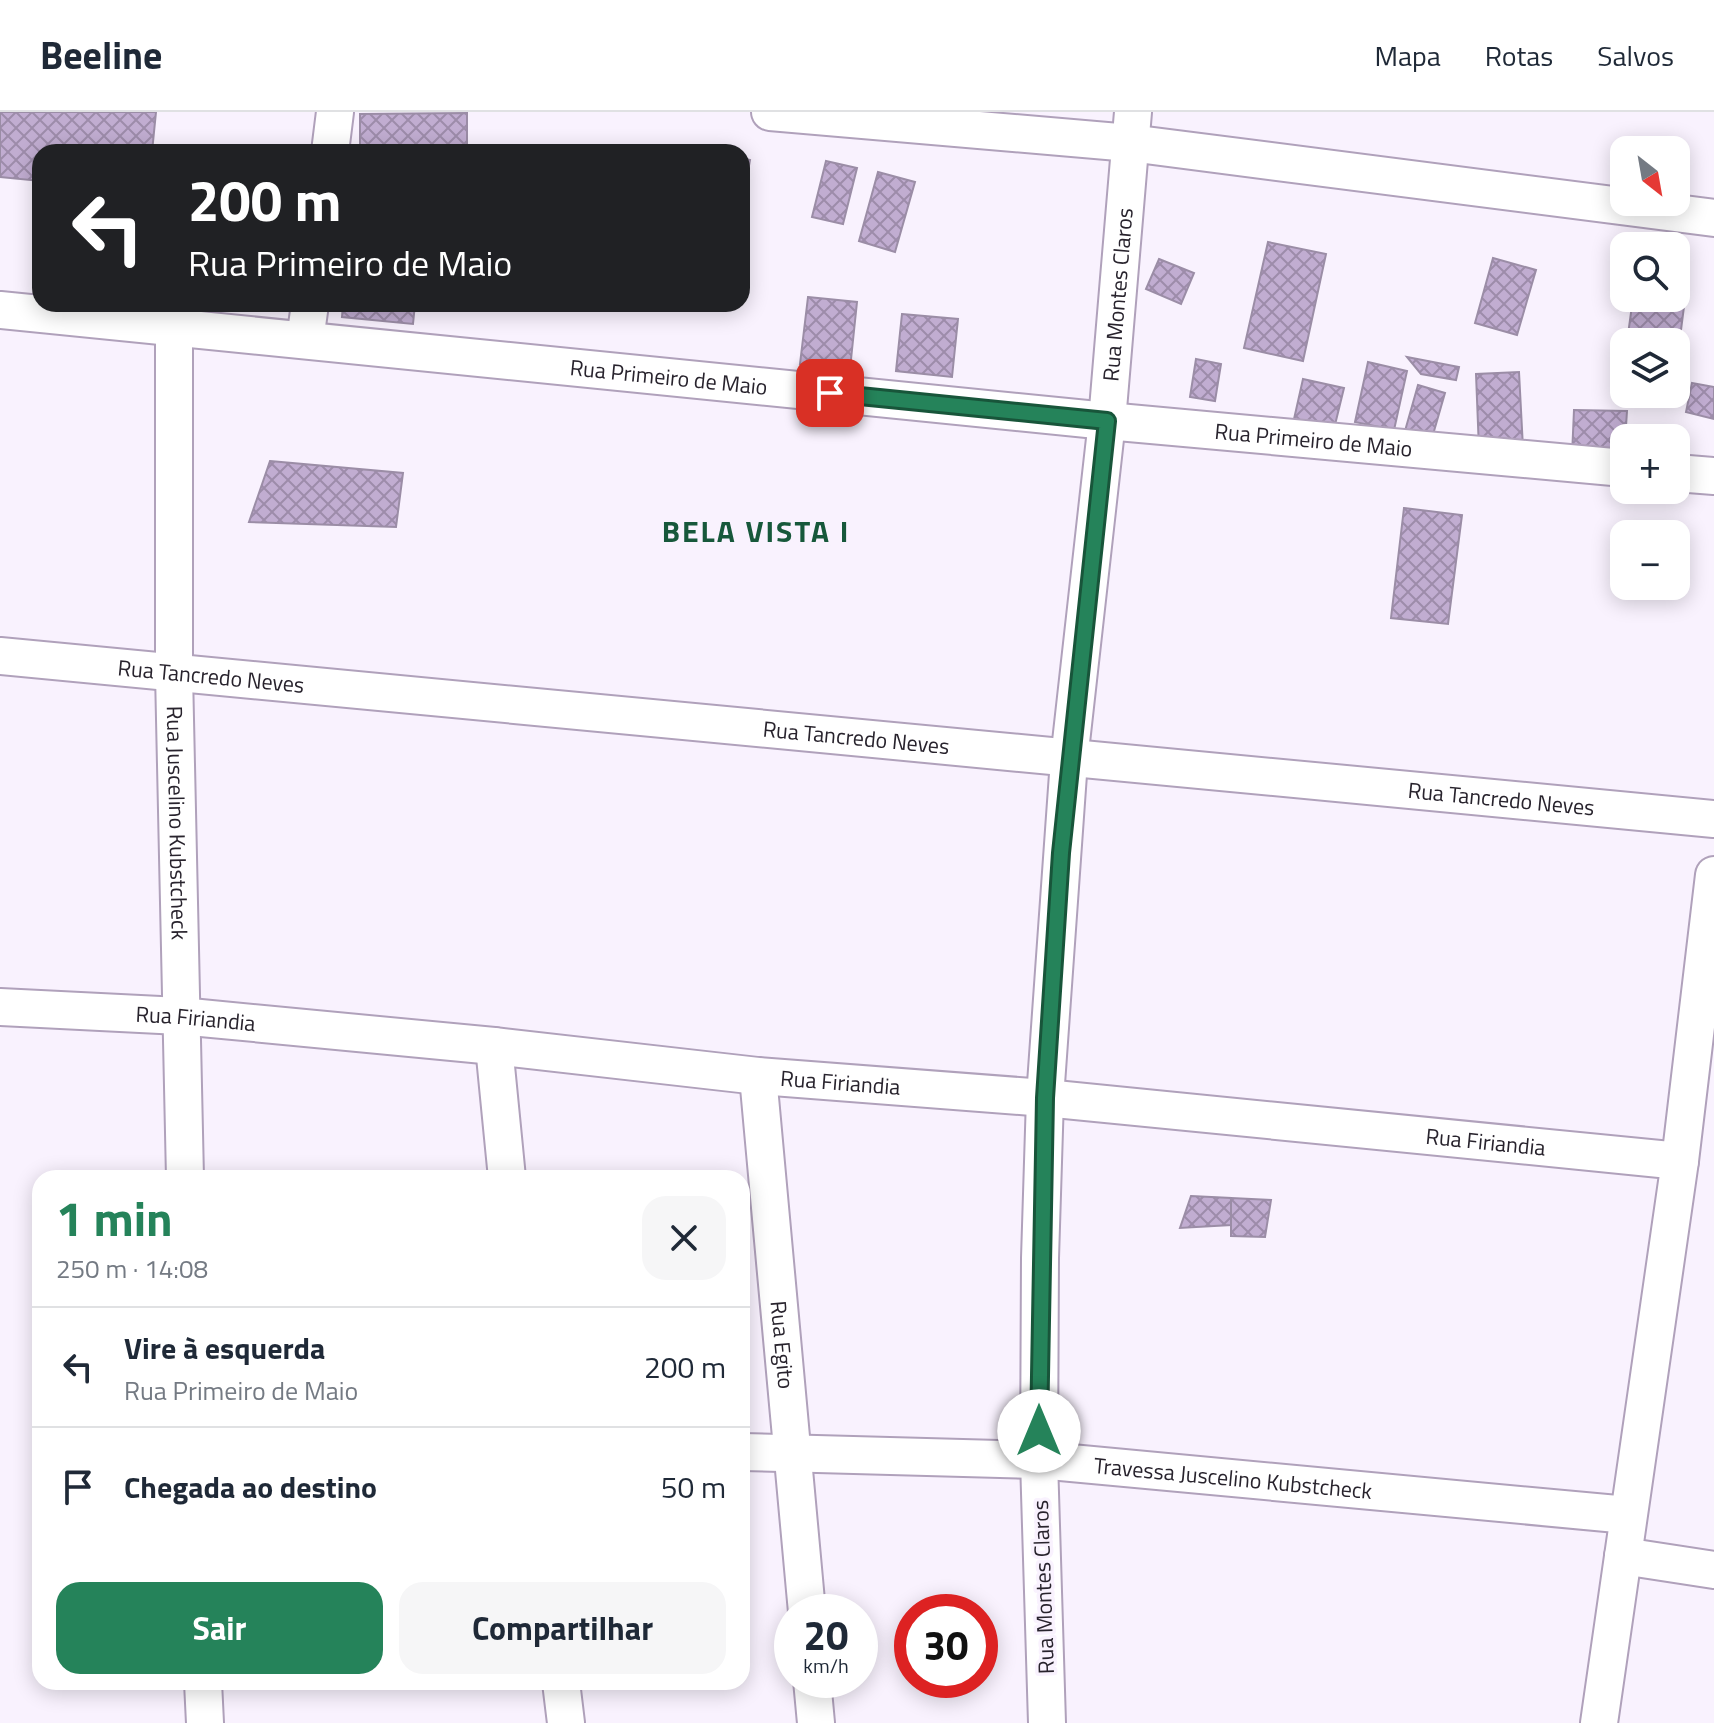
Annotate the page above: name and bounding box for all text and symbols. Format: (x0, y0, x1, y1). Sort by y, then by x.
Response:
text: Beeline (40, 26, 162, 84)
text: Mapa (1374, 34, 1441, 77)
text: Rotas (1485, 34, 1553, 77)
text: Salvos (1597, 34, 1674, 77)
north arrow (1610, 136, 1690, 216)
map controls (1610, 136, 1690, 600)
text: 200 m (188, 158, 341, 243)
icon: left (56, 176, 160, 280)
street label: Rua Montes Claros (1093, 206, 1142, 383)
button: search (1610, 232, 1690, 312)
text: Rua Primeiro de Maio (188, 235, 512, 290)
button: layers (1610, 328, 1690, 408)
street label: Rua Primeiro de Maio (568, 350, 769, 404)
pin (796, 359, 864, 427)
icon: arrive (808, 371, 852, 415)
street label: Rua Primeiro de Maio (1213, 414, 1414, 466)
button: + (1610, 424, 1690, 504)
district label: BELA VISTA I (662, 508, 850, 554)
button: − (1610, 520, 1690, 600)
street label: Rua Tancredo Neves (116, 650, 306, 702)
street label: Rua Juscelino Kubstcheck (158, 705, 197, 941)
street label: Rua Tancredo Neves (761, 712, 951, 763)
street label: Rua Tancredo Neves (1406, 773, 1596, 825)
street label: Rua Firiandia (135, 997, 257, 1040)
street label: Rua Firiandia (779, 1061, 902, 1104)
street label: Rua Firiandia (1424, 1119, 1547, 1165)
text: 1 min (56, 1182, 173, 1255)
button: close (642, 1196, 726, 1280)
text: 250 m · 14:08 (56, 1249, 208, 1288)
street label: Rua Egito (762, 1299, 804, 1390)
text: Vire à esquerda (124, 1325, 325, 1371)
text: 200 m (644, 1344, 726, 1390)
icon: left (56, 1345, 100, 1389)
text: Rua Primeiro de Maio (124, 1371, 358, 1410)
position arrow (997, 1389, 1081, 1473)
street label: Travessa Juscelino Kubstcheck (1092, 1448, 1374, 1508)
text: Chegada ao destino (124, 1464, 377, 1510)
text: 50 m (661, 1464, 726, 1510)
icon: arrive (56, 1465, 100, 1509)
street label: Rua Montes Claros (1023, 1499, 1063, 1675)
button: Sair (56, 1582, 383, 1674)
button: Compartilhar (399, 1582, 726, 1674)
speed limit sign: 30 (894, 1594, 998, 1698)
text: 20 (804, 1605, 848, 1666)
text: km/h (803, 1650, 849, 1681)

